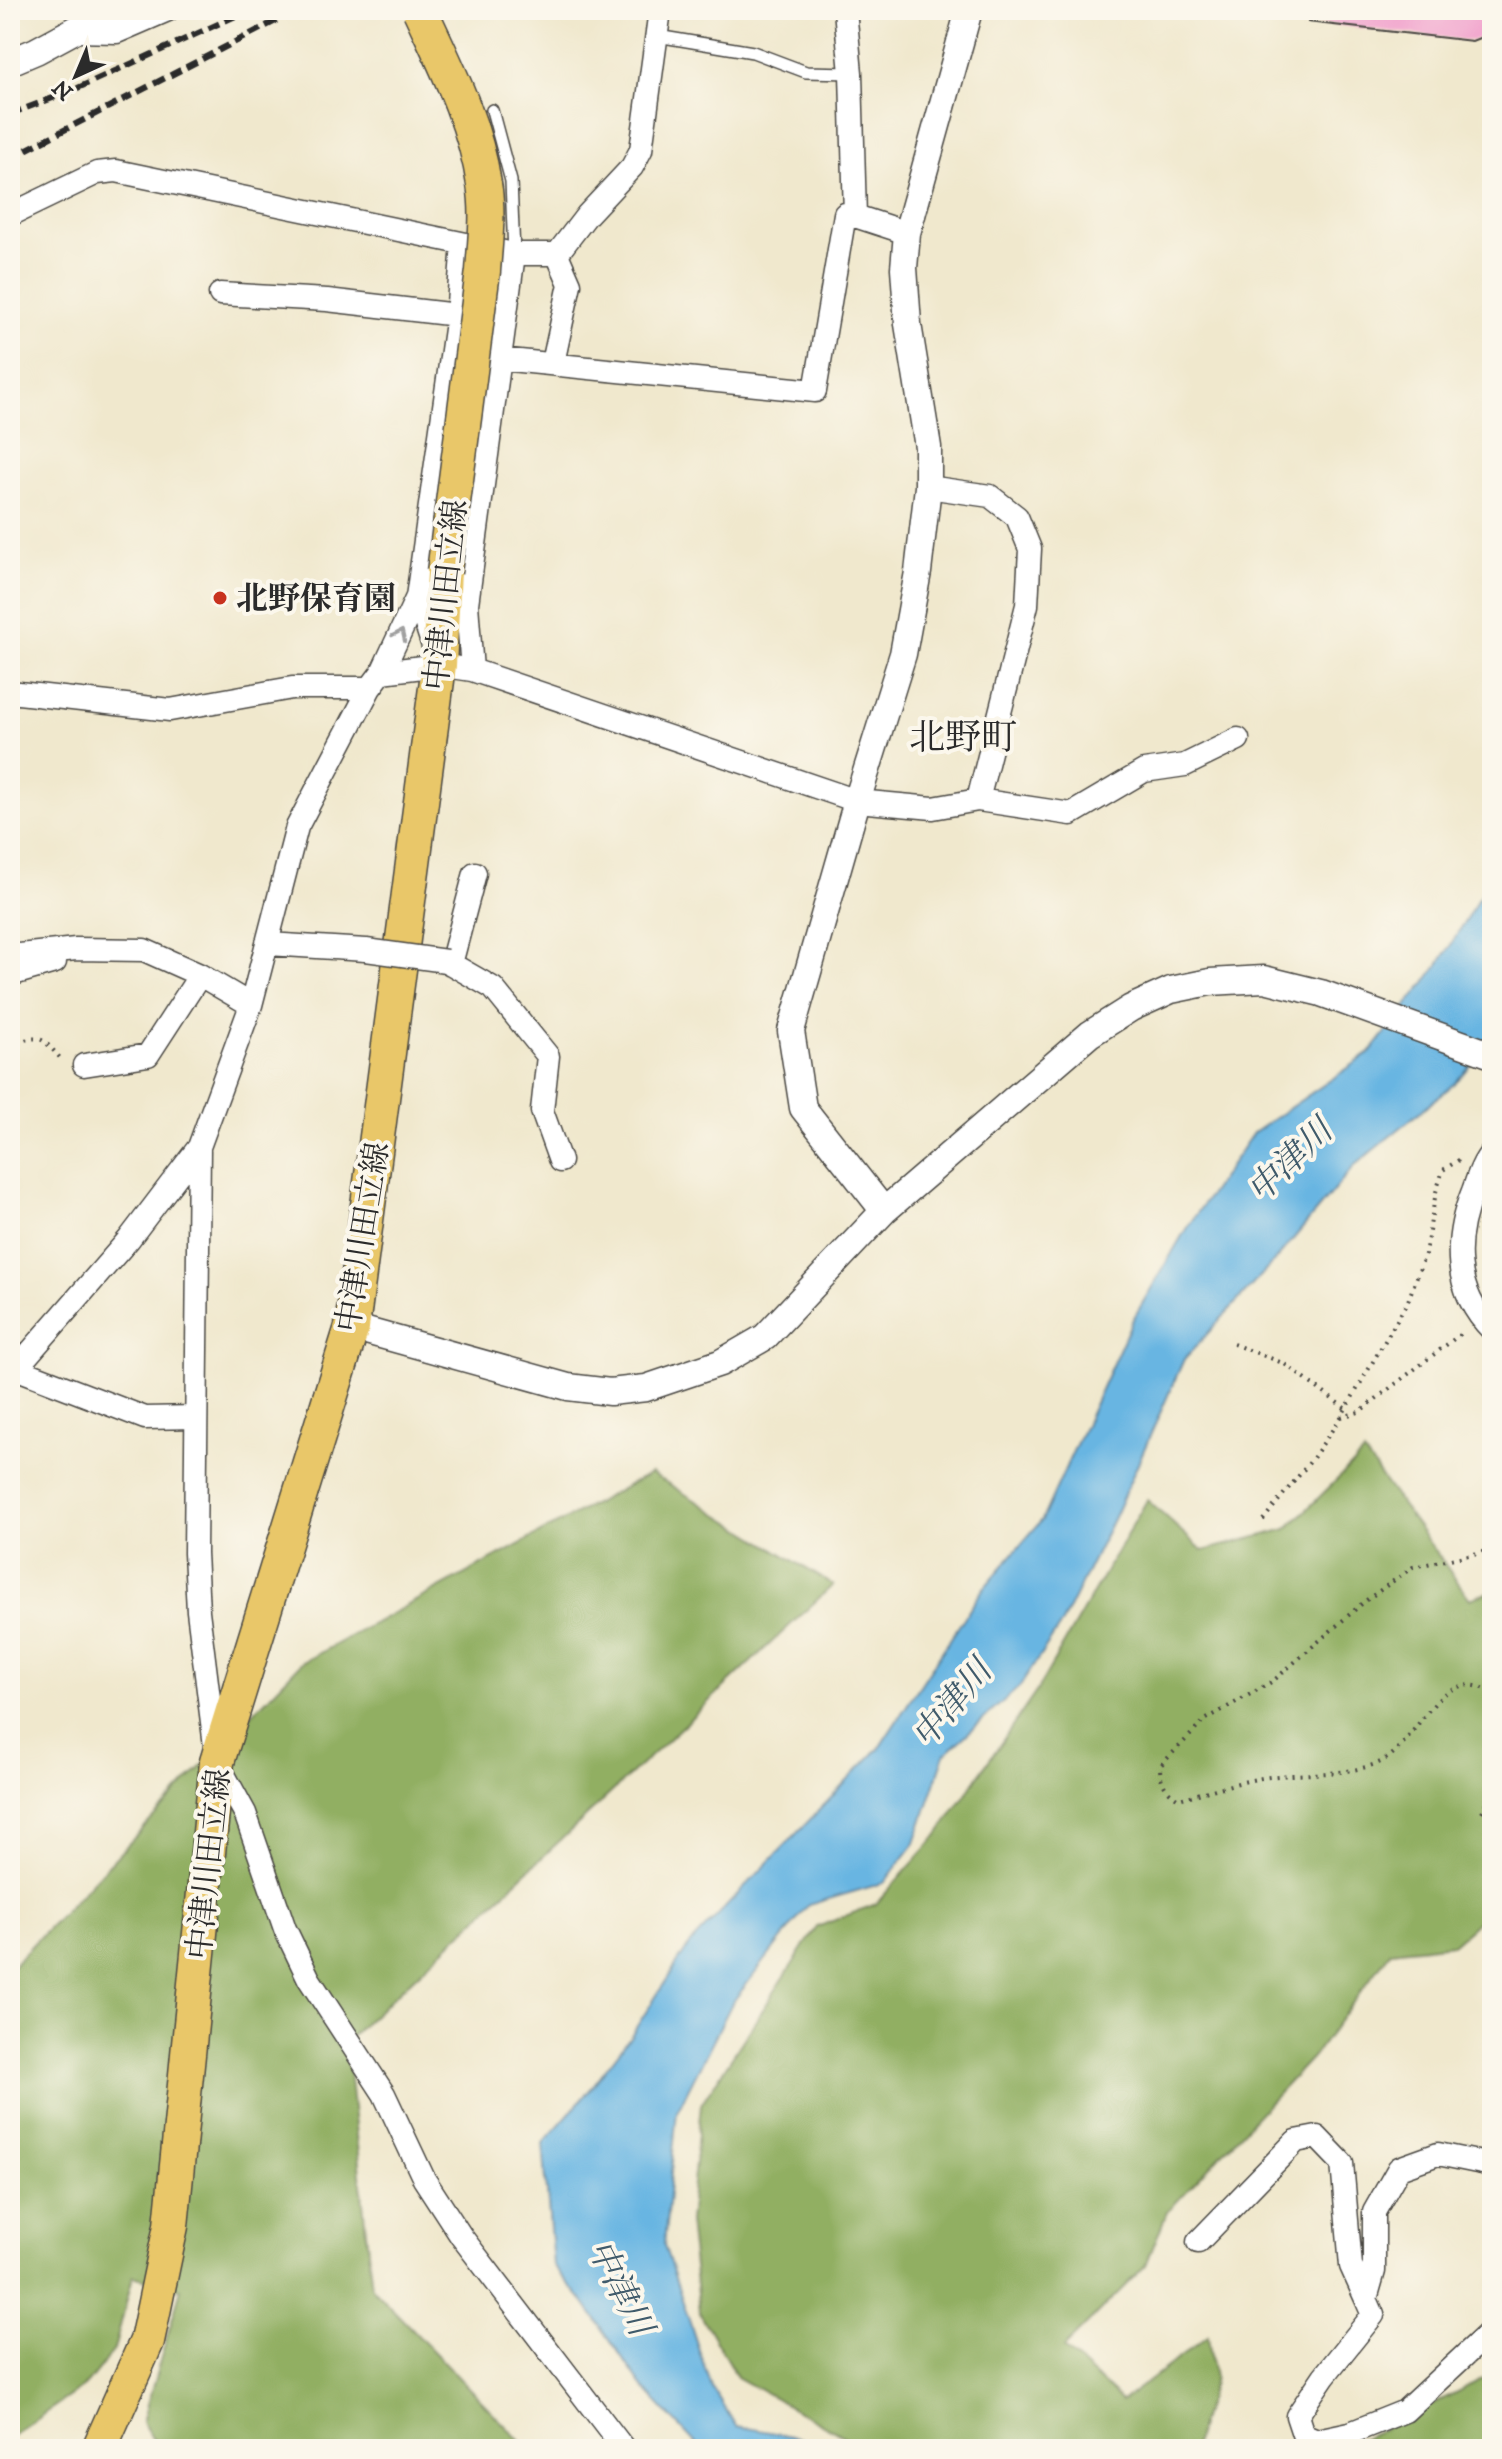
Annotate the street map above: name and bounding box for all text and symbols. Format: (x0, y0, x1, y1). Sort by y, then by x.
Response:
north arrow (36, 36, 116, 116)
text: N (47, 73, 79, 105)
street label: 中津川田立線 (417, 498, 477, 693)
place label: 北野保育園 (236, 580, 396, 620)
marker: 北野保育園 (211, 589, 229, 607)
one-way arrow (390, 628, 406, 643)
district label: 北野町 (909, 716, 1017, 761)
water label: 中津川 (1239, 1108, 1345, 1212)
street label: 中津川田立線 (329, 1139, 399, 1335)
water label: 中津川 (904, 1649, 1004, 1757)
street label: 中津川田立線 (180, 1767, 240, 1962)
water label: 中津川 (577, 2233, 663, 2346)

